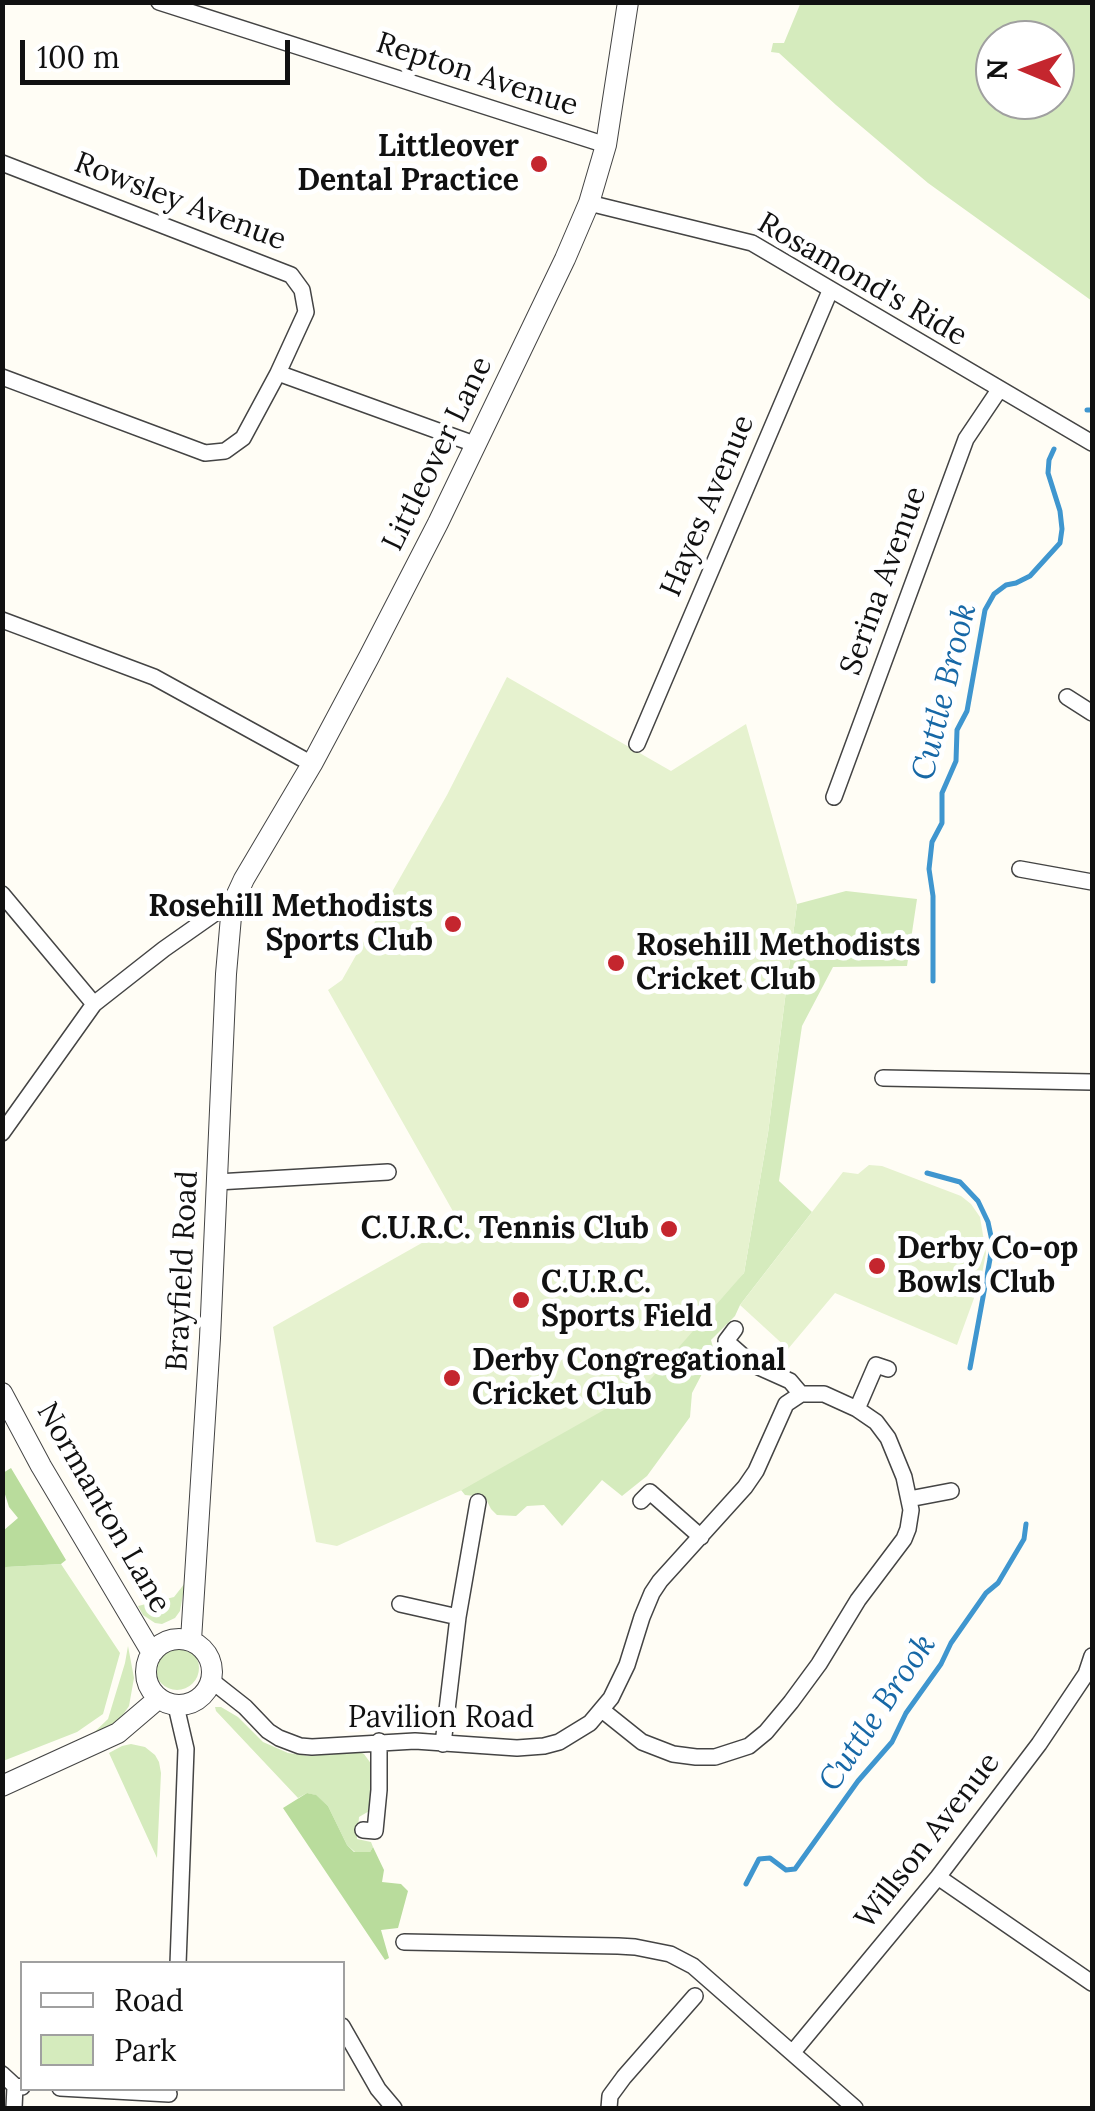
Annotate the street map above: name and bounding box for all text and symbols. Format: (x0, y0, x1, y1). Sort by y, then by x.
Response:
scale bar (25, 20, 295, 82)
north arrow (975, 20, 1075, 120)
street label: Repton Avenue (372, 25, 582, 125)
text: 100 m (37, 38, 120, 76)
text: N (979, 58, 1015, 81)
place label: Littleover Dental Practice (297, 129, 519, 200)
street label: Rowsley Avenue (69, 145, 291, 259)
marker: Littleover Dental Practice (528, 153, 550, 175)
street label: Rosamond's Ride (751, 206, 973, 354)
street label: Littleover Lane (375, 351, 501, 557)
street label: Hayes Avenue (654, 410, 762, 602)
street label: Serina Avenue (833, 482, 935, 680)
water label: Cuttle Brook (904, 600, 986, 784)
place label: Rosehill Methodists Sports Club (148, 889, 433, 960)
marker: Rosehill Methodists Sports Club (442, 913, 464, 935)
place label: Rosehill Methodists Cricket Club (636, 928, 921, 998)
marker: Rosehill Methodists Cricket Club (605, 952, 627, 974)
street label: Brayfield Road (160, 1170, 206, 1372)
place label: C.U.R.C. Tennis Club (361, 1211, 649, 1247)
marker: C.U.R.C. Tennis Club (658, 1218, 680, 1240)
place label: Derby Co-op Bowls Club (897, 1231, 1078, 1302)
marker: Derby Co-op Bowls Club (866, 1255, 888, 1277)
place label: C.U.R.C. Sports Field (541, 1265, 713, 1336)
marker: C.U.R.C. Sports Field (510, 1289, 532, 1311)
place label: Derby Congregational Cricket Club (472, 1343, 786, 1414)
marker: Derby Congregational Cricket Club (441, 1367, 463, 1389)
street label: Normanton Lane (28, 1397, 178, 1619)
water label: Cuttle Brook (811, 1627, 945, 1799)
street label: Pavilion Road (348, 1700, 534, 1736)
street label: Willson Avenue (848, 1746, 1008, 1936)
legend (20, 1961, 345, 2091)
text: Road (114, 1981, 184, 2019)
text: Park (114, 2031, 176, 2069)

